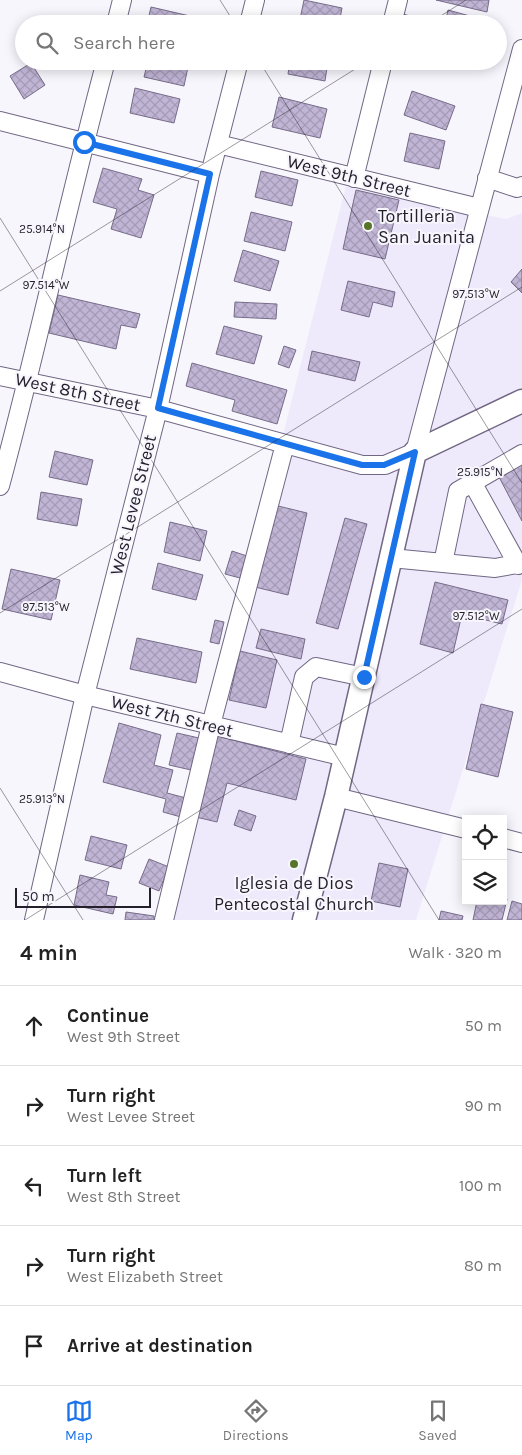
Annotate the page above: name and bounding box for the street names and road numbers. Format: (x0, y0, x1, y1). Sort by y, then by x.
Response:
street label: West 9th Street (285, 150, 414, 202)
street label: West 8th Street (13, 368, 143, 416)
street label: West Levee Street (105, 432, 161, 578)
street label: West 7th Street (109, 690, 236, 742)

